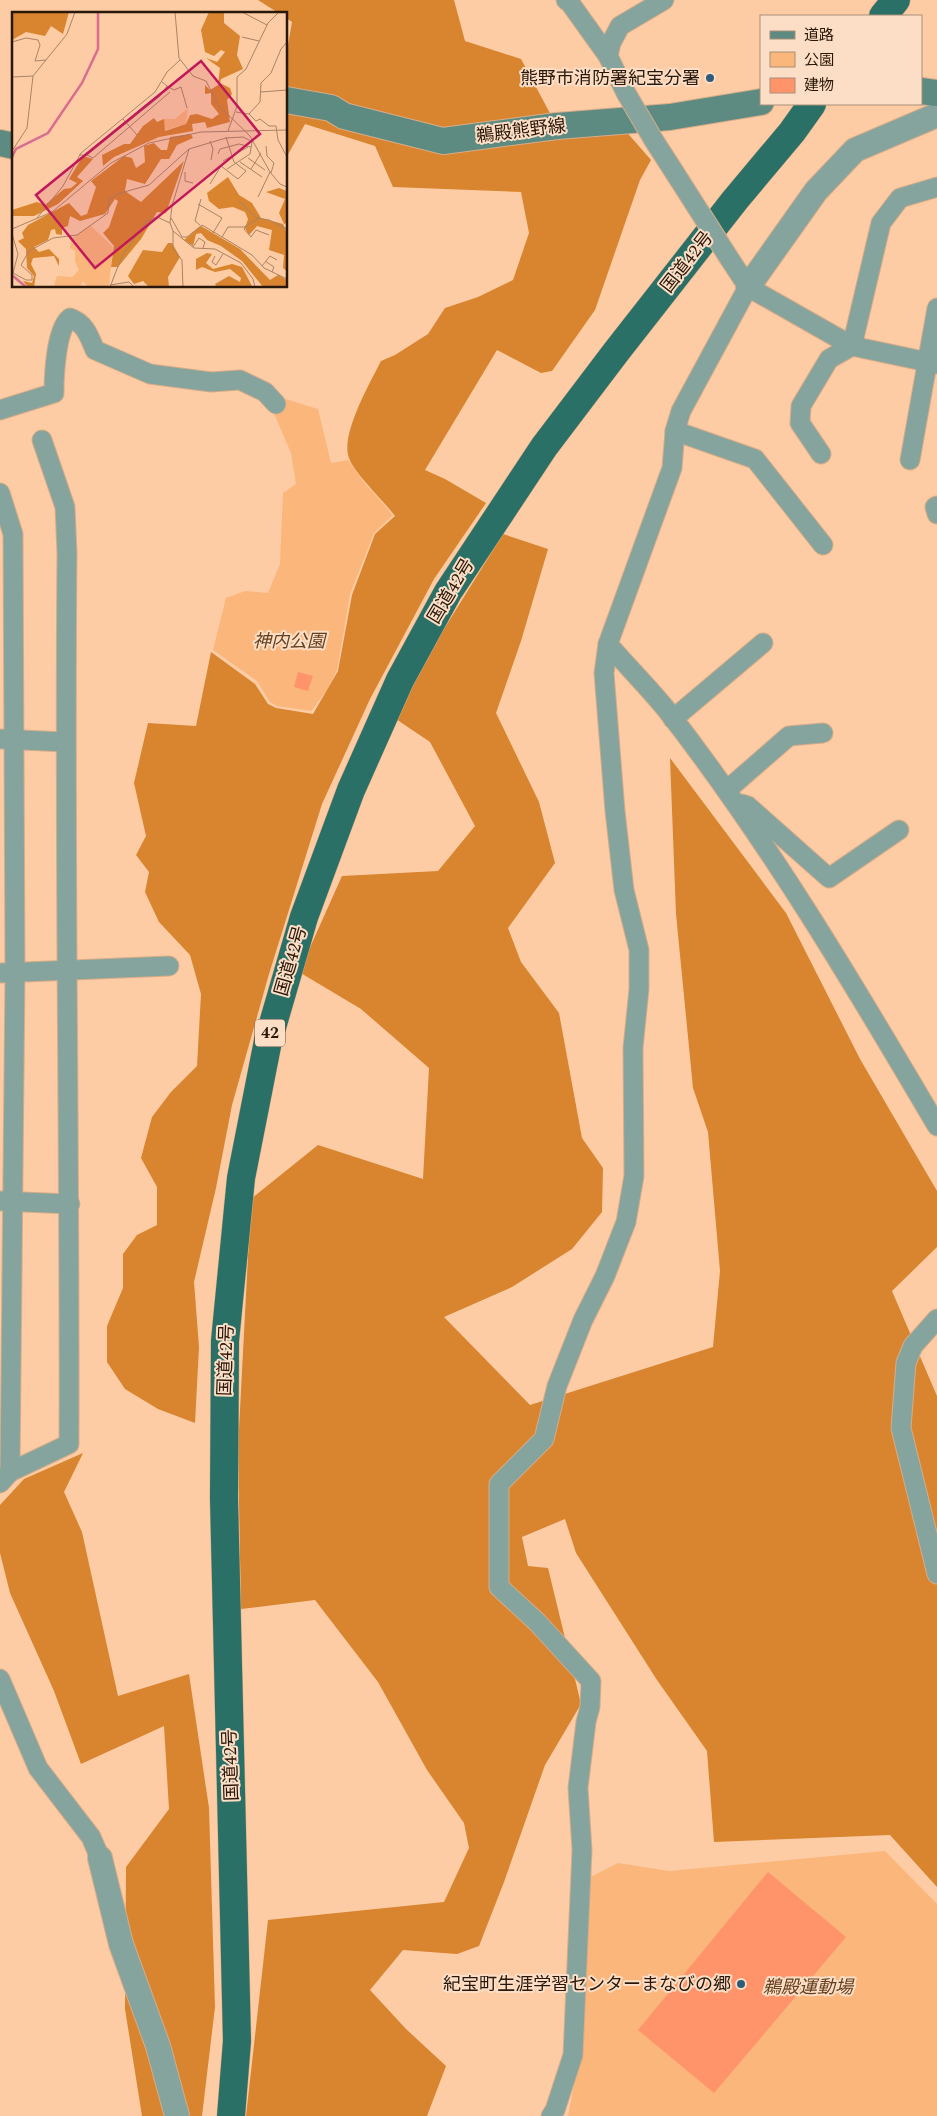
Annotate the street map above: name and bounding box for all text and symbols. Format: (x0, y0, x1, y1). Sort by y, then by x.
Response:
inset map (12, 12, 288, 288)
legend (760, 15, 922, 105)
text: 道路 (804, 24, 834, 47)
text: 公園 (804, 49, 834, 72)
place label: 熊野市消防署紀宝分署 (520, 65, 700, 92)
marker: 熊野市消防署紀宝分署 (704, 72, 716, 84)
text: 建物 (804, 74, 834, 97)
street label: 鵜殿熊野線 (475, 112, 567, 150)
street label: 国道42号 (654, 225, 720, 299)
street label: 国道42号 (421, 553, 481, 629)
park label: 神内公園 (253, 628, 328, 655)
street label: 国道42号 (268, 923, 314, 999)
road number: 42 (255, 1020, 285, 1046)
street label: 国道42号 (211, 1324, 241, 1396)
street label: 国道42号 (216, 1729, 246, 1801)
place label: 紀宝町生涯学習センターまなびの郷 (443, 1971, 731, 1998)
park label: 鵜殿運動場 (763, 1974, 855, 2001)
marker: 紀宝町生涯学習センターまなびの郷 (735, 1978, 747, 1990)

